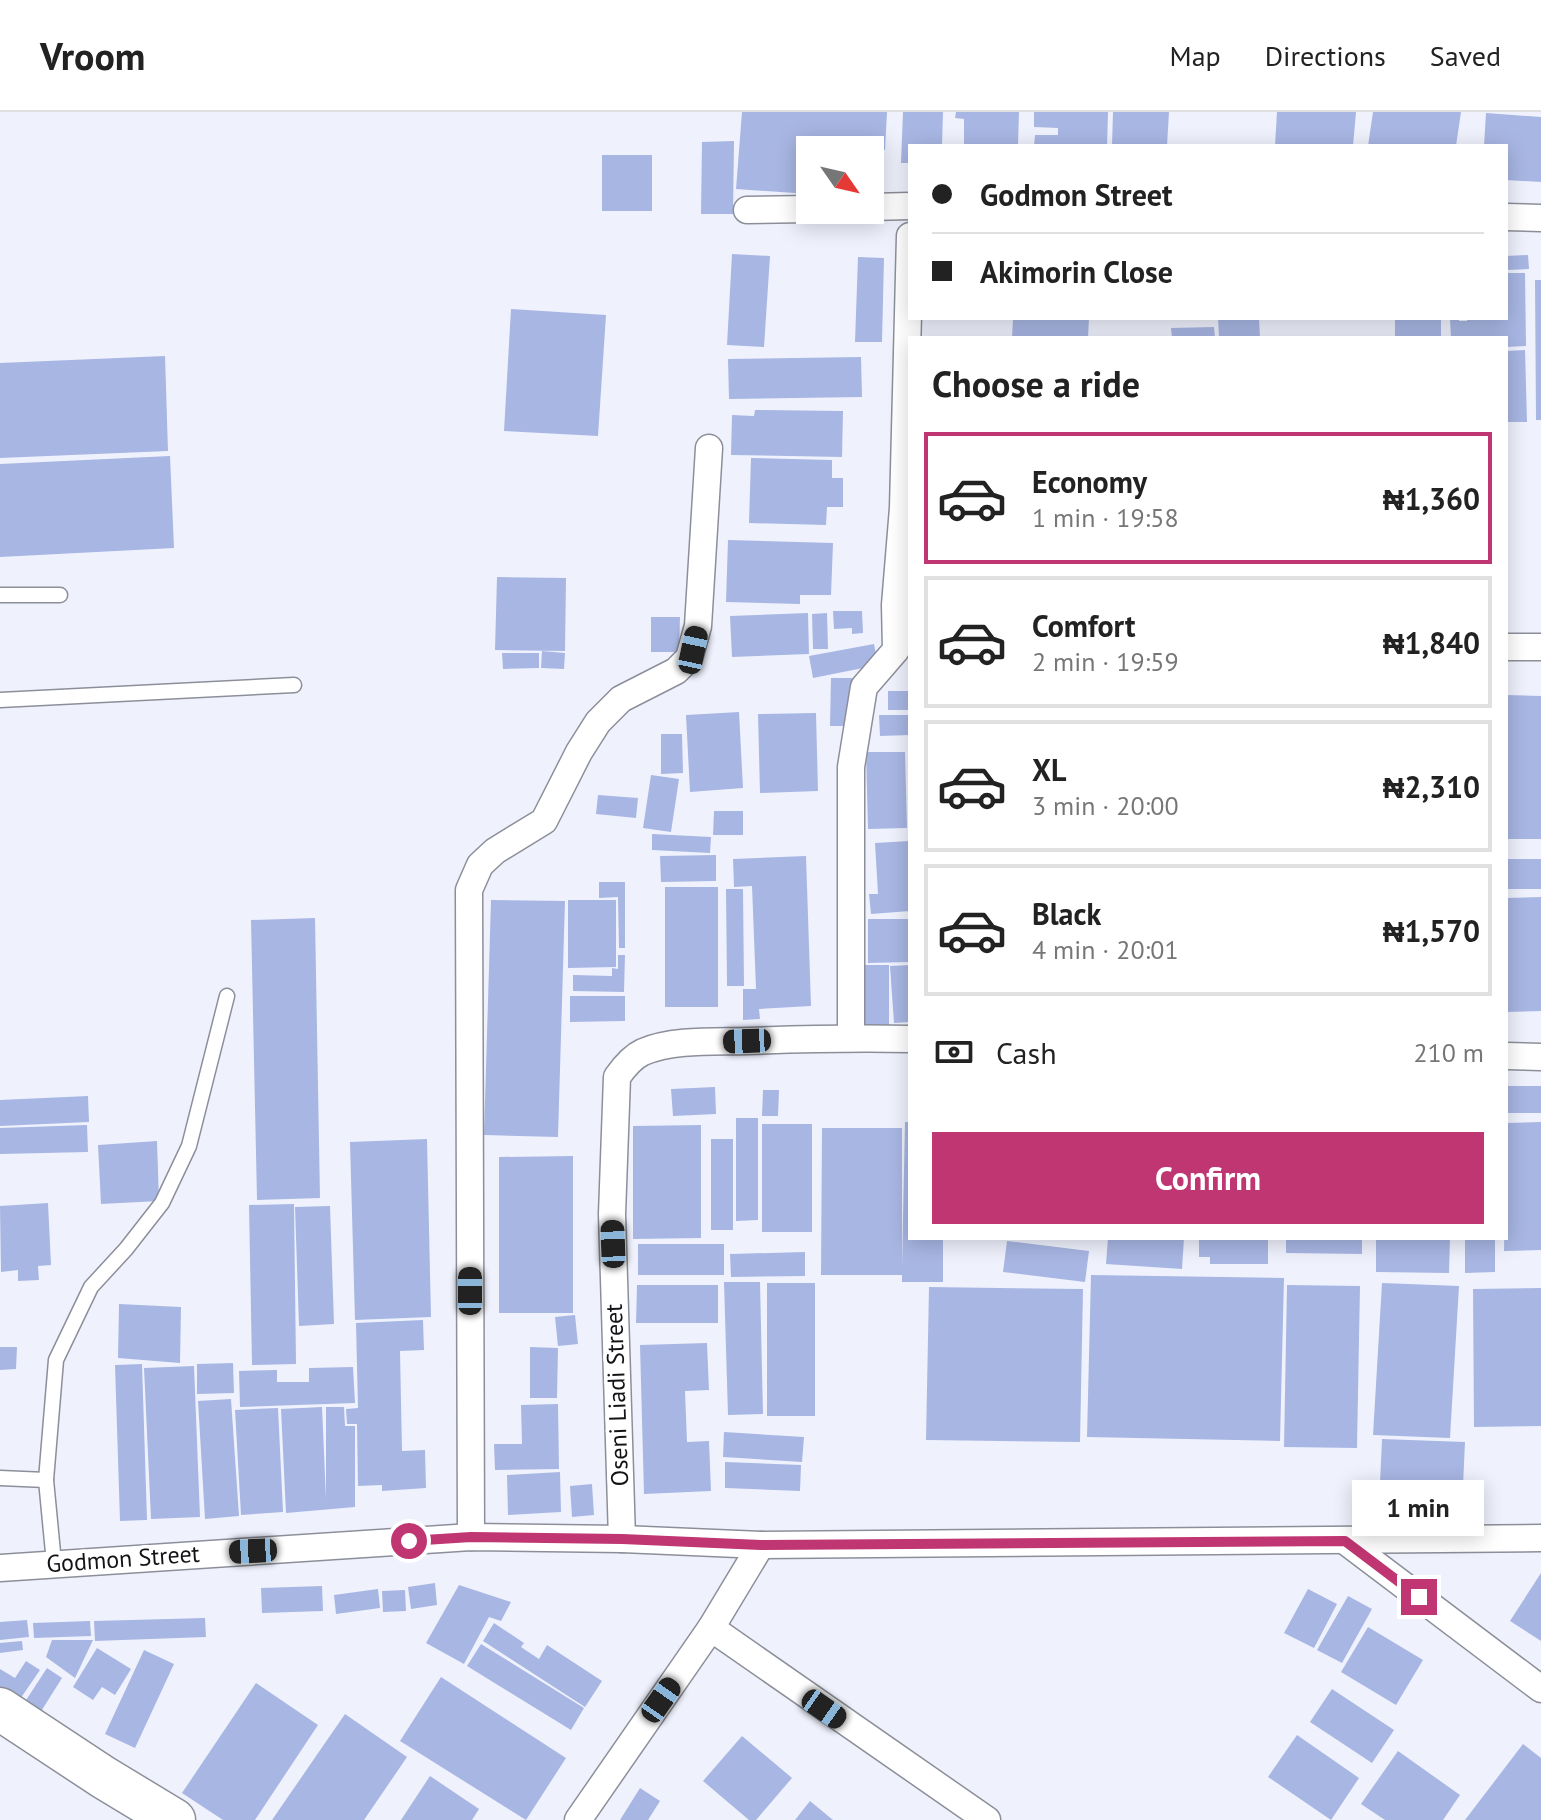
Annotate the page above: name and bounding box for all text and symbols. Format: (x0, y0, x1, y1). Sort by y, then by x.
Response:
text: Vroom (40, 31, 145, 80)
text: Map (1170, 37, 1221, 74)
text: Directions (1265, 37, 1386, 74)
text: Saved (1430, 37, 1501, 74)
north arrow (796, 136, 884, 224)
map controls (796, 136, 884, 224)
text: Godmon Street (980, 175, 1172, 214)
text: Akimorin Close (980, 252, 1173, 291)
text: Choose a ride (932, 360, 1140, 407)
icon: car (936, 462, 1008, 534)
text: Economy (1032, 462, 1147, 501)
text: ₦1,360 (1383, 479, 1480, 518)
text: 1 min · 19:58 (1032, 501, 1179, 534)
icon: car (936, 606, 1008, 678)
text: Comfort (1032, 606, 1135, 645)
text: ₦1,840 (1383, 623, 1480, 662)
car (676, 624, 710, 676)
text: 2 min · 19:59 (1032, 645, 1179, 678)
icon: car (936, 750, 1008, 822)
text: XL (1032, 750, 1066, 789)
text: ₦2,310 (1383, 767, 1480, 806)
text: 3 min · 20:00 (1032, 789, 1179, 822)
icon: car (936, 894, 1008, 966)
text: Black (1032, 894, 1101, 933)
text: ₦1,570 (1383, 911, 1480, 950)
text: 4 min · 20:01 (1032, 933, 1179, 966)
car (723, 1028, 771, 1054)
icon: cash (932, 1030, 976, 1074)
text: Cash (996, 1033, 1057, 1072)
text: 210 m (1413, 1036, 1484, 1069)
button: Confirm (932, 1132, 1484, 1224)
car (600, 1220, 626, 1268)
car (458, 1267, 482, 1315)
street label: Oseni Liadi Street (598, 1303, 635, 1487)
callout: 1 min (1353, 1481, 1485, 1537)
text: 1 min (1386, 1491, 1450, 1524)
route start (391, 1523, 427, 1559)
street label: Godmon Street (45, 1538, 201, 1579)
car (228, 1538, 278, 1564)
route end (1401, 1579, 1437, 1615)
car (637, 1673, 685, 1727)
car (797, 1685, 851, 1733)

